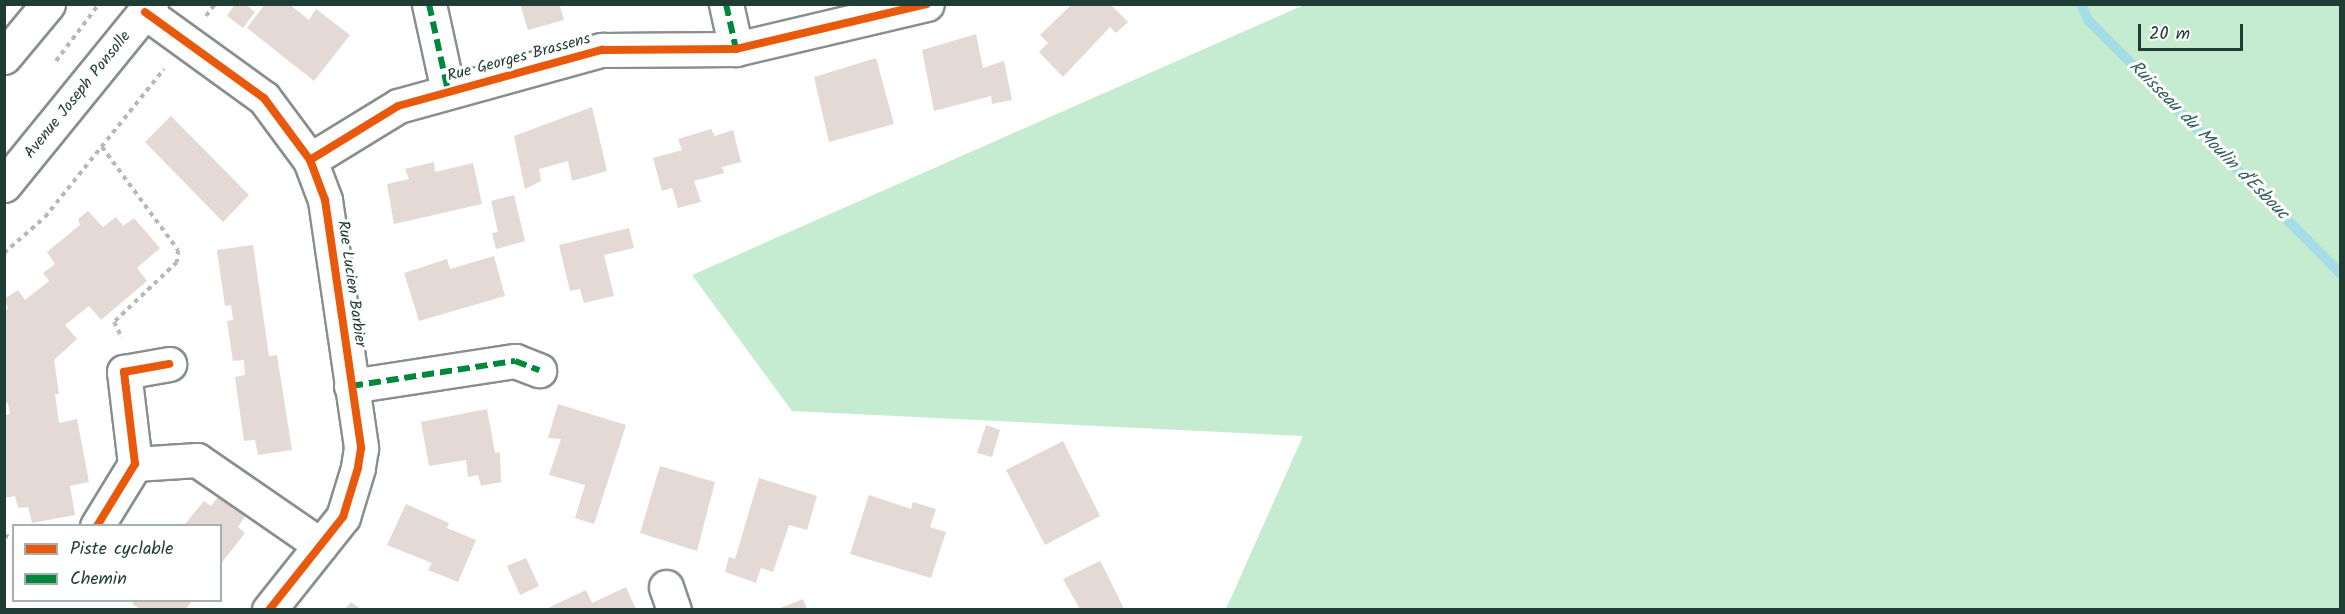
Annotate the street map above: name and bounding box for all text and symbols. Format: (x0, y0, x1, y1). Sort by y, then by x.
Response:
scale bar (2141, 12, 2246, 50)
text: 20 m (2149, 20, 2190, 49)
street label: Avenue Joseph Ponsolle (21, 27, 135, 163)
street label: Rue Georges Brassens (445, 30, 593, 86)
water label: Ruisseau du Moulin d'Esbouc (2124, 57, 2292, 225)
street label: Rue Lucien Barbier (333, 219, 369, 349)
legend (12, 524, 222, 602)
text: Piste cyclable (70, 535, 173, 564)
text: Chemin (70, 565, 127, 594)

